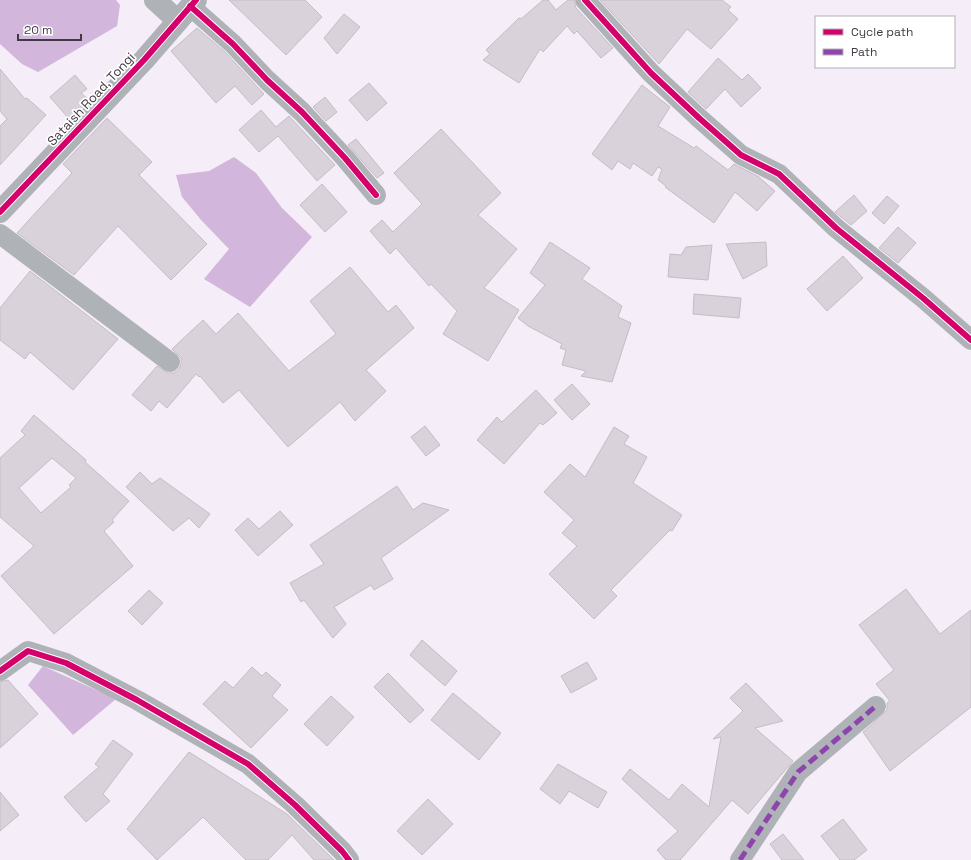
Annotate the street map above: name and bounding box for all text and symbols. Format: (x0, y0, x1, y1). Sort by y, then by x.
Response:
scale bar (18, 16, 81, 42)
legend (815, 16, 955, 68)
text: 20 m (24, 22, 52, 38)
text: Cycle path (851, 24, 913, 40)
text: Path (851, 44, 877, 60)
street label: Sataish Road, Tongi (43, 49, 139, 149)

